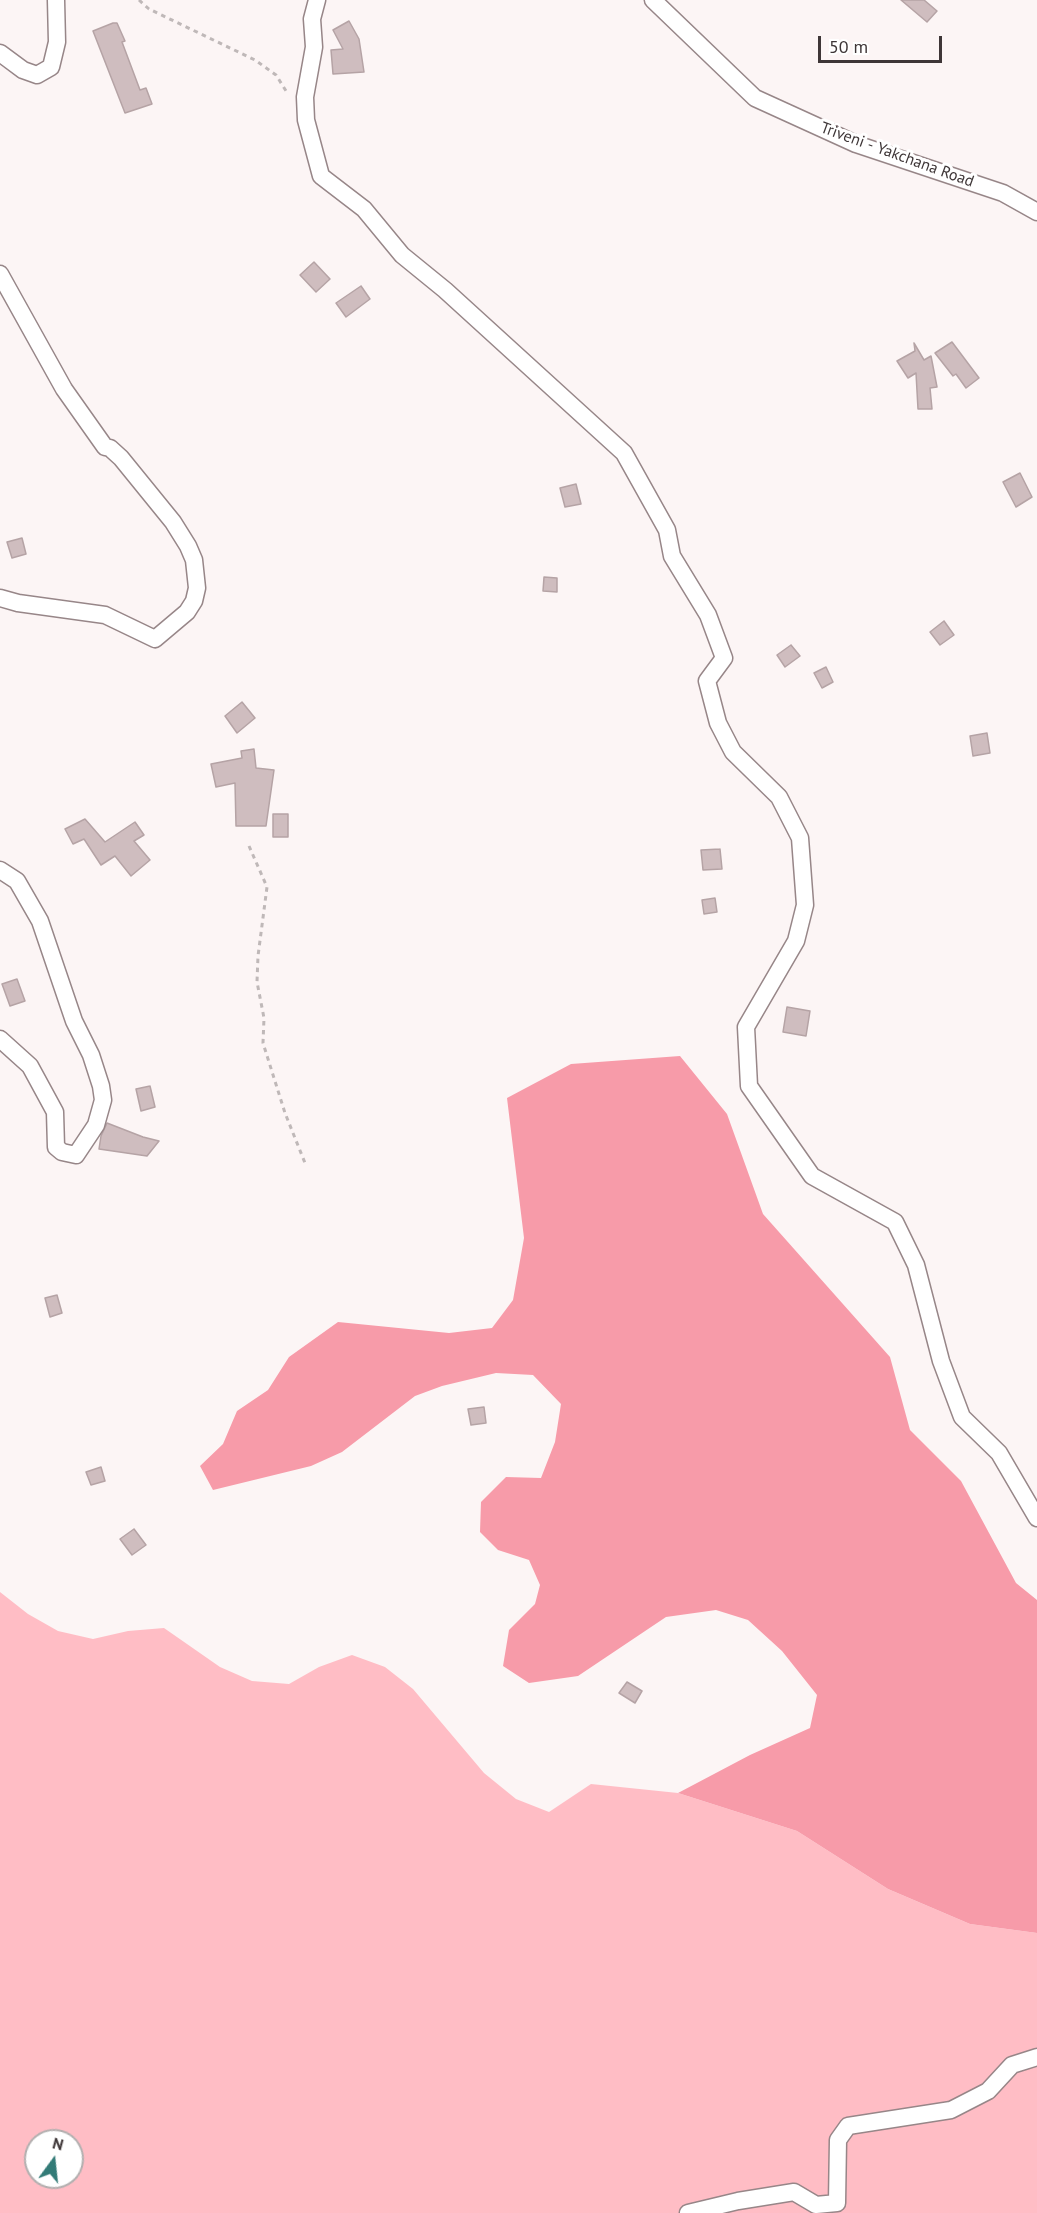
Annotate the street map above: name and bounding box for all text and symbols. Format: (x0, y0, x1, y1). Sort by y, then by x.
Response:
scale bar (821, 24, 946, 62)
text: 50 m (829, 35, 868, 58)
street label: Triveni - Yakchana Road (818, 118, 976, 192)
north arrow (24, 2129, 84, 2189)
text: N (50, 2133, 66, 2155)

